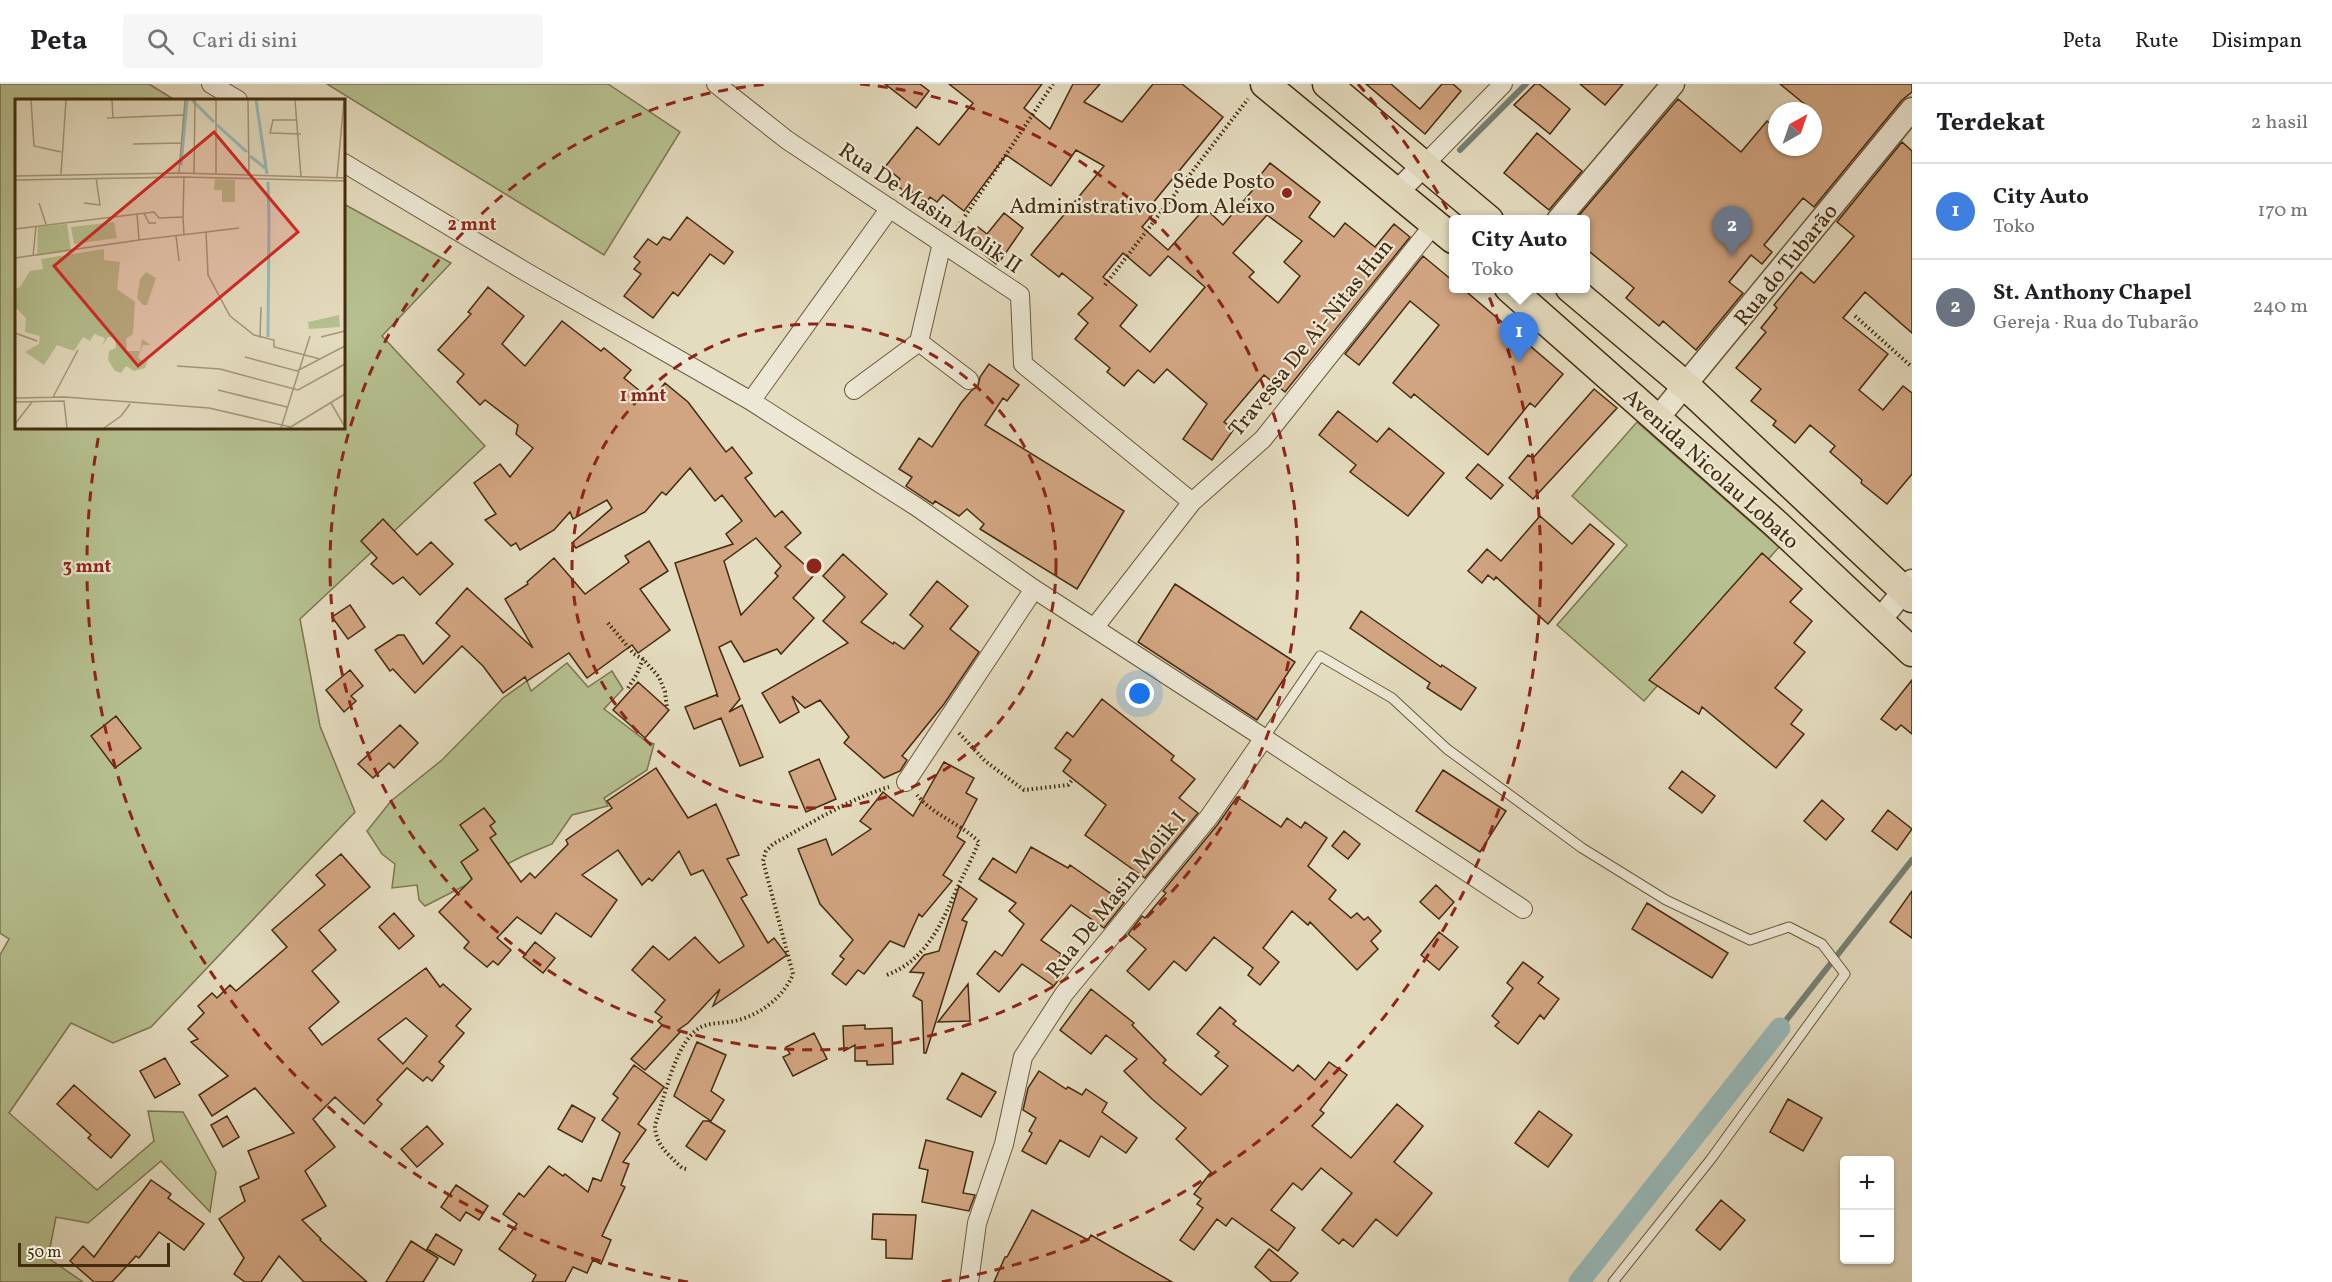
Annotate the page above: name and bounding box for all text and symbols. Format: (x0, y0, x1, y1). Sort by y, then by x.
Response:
search box (123, 14, 543, 68)
text: Peta (30, 22, 87, 61)
icon: search (144, 25, 177, 58)
text: Cari di sini (192, 26, 297, 57)
text: Peta (2063, 27, 2102, 56)
text: Rute (2135, 27, 2178, 56)
text: Disimpan (2211, 27, 2302, 56)
inset map (15, 99, 345, 429)
north arrow (1768, 102, 1822, 156)
text: Terdekat (1936, 105, 2045, 141)
text: 2 hasil (2251, 109, 2308, 137)
street label: Rua De Masin Molik II (832, 136, 1028, 282)
place label: Sede Posto Administrativo Dom Aleixo (1009, 167, 1275, 223)
text: City Auto (1993, 182, 2089, 213)
marker: Sede Posto Administrativo Dom Aleixo (1280, 186, 1294, 200)
text: 1 (1951, 197, 1960, 225)
text: 170 m (2258, 197, 2308, 225)
street label: Rua do Tubarão (1728, 198, 1846, 334)
pin: 2 (1712, 206, 1752, 256)
text: 2 mnt (448, 213, 497, 238)
text: Toko (1993, 213, 2035, 241)
popup (1449, 215, 1590, 293)
text: City Auto (1472, 225, 1567, 256)
street label: Travessa De Ai-Nitas Hun (1222, 233, 1402, 444)
text: Toko (1472, 256, 1514, 284)
text: St. Anthony Chapel (1993, 278, 2192, 309)
text: 2 (1950, 293, 1961, 321)
text: 240 m (2253, 293, 2308, 321)
text: Gereja · Rua do Tubarão (1993, 309, 2199, 337)
pin: 1 (1500, 312, 1538, 362)
street label: Avenida Nicolau Lobato (1615, 382, 1805, 558)
text: 1 mnt (620, 384, 667, 409)
text: 3 mnt (63, 555, 112, 580)
centre of rings (804, 556, 824, 576)
your location (1125, 679, 1154, 708)
street label: Rua De Masin Molik I (1040, 805, 1194, 986)
map controls (1840, 1156, 1894, 1264)
button: + (1840, 1156, 1894, 1210)
button: − (1840, 1210, 1894, 1264)
scale bar (18, 1240, 170, 1268)
text: 50 m (27, 1242, 61, 1264)

